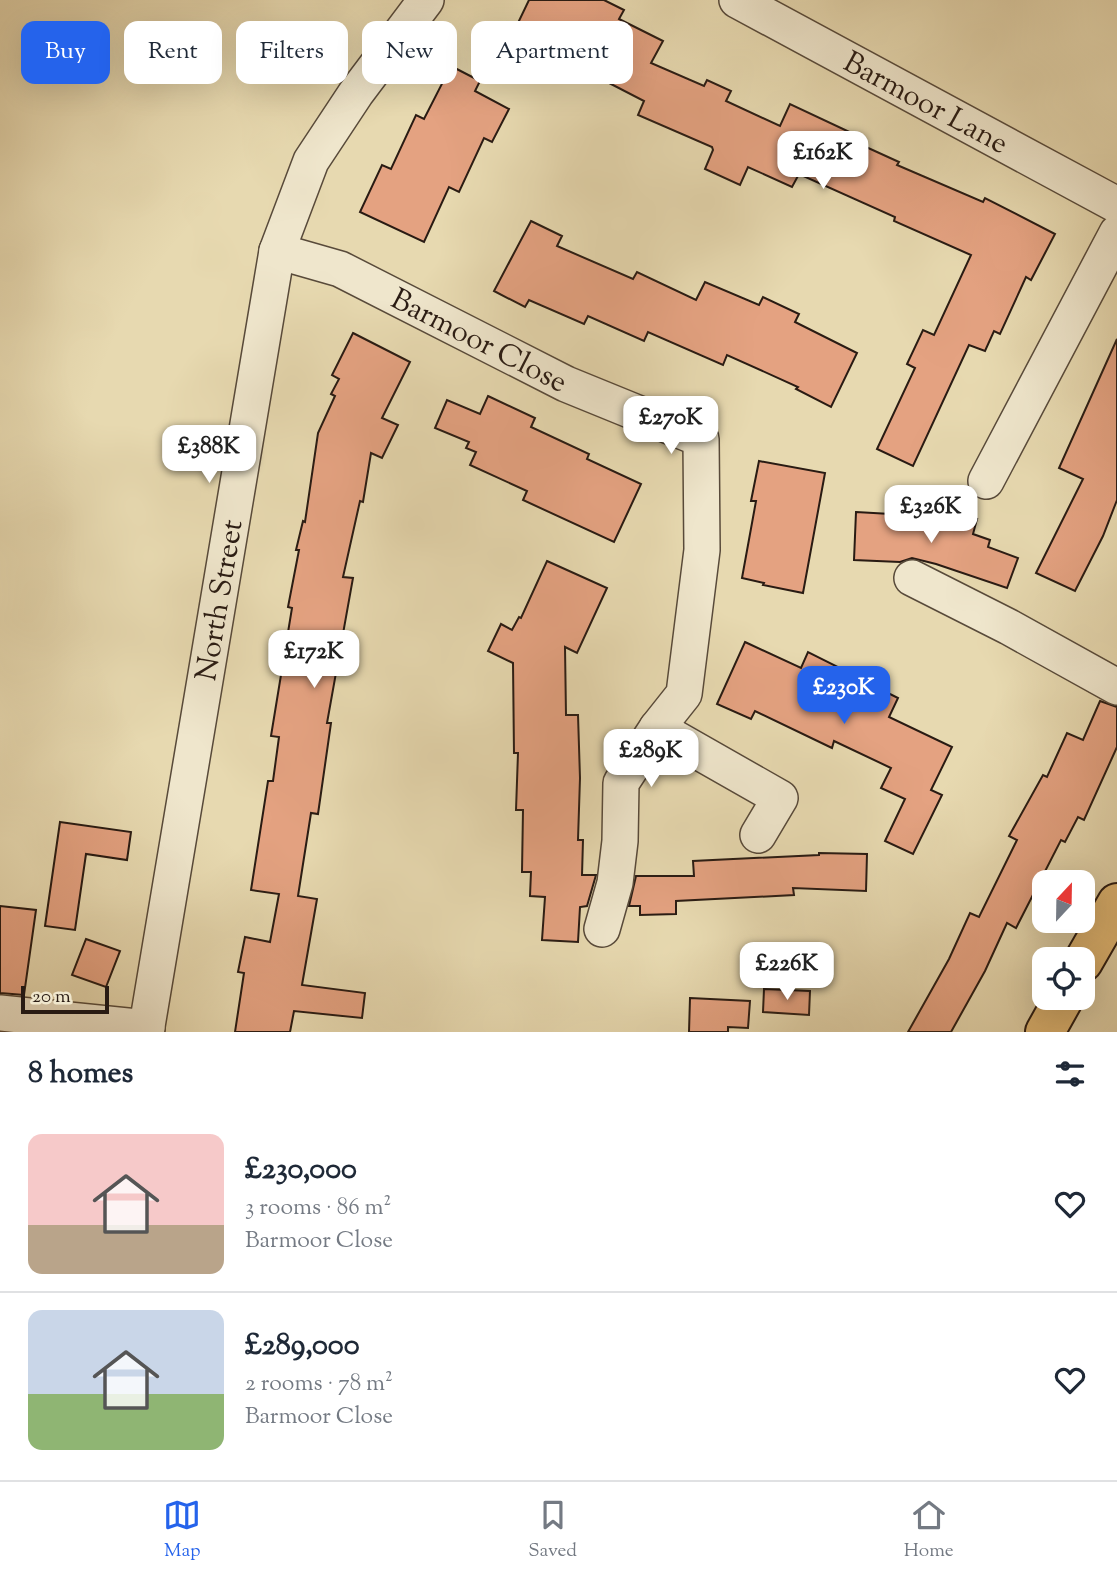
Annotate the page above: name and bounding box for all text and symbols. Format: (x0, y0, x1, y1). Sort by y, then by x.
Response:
chip: Buy (21, 21, 110, 84)
chip: Rent (124, 21, 222, 84)
chip: Filters (236, 21, 348, 84)
chip: New (362, 21, 457, 84)
chip: Apartment (471, 21, 633, 84)
street label: Barmoor Lane (835, 42, 1015, 166)
pin: £162K (774, 132, 872, 191)
text: £162K (793, 137, 853, 170)
street label: Barmoor Close (383, 279, 574, 405)
pin: £270K (622, 396, 720, 456)
text: £270K (639, 402, 703, 435)
pin: £388K (160, 426, 258, 485)
text: £388K (178, 431, 240, 464)
pin: £326K (882, 486, 980, 545)
text: £326K (901, 491, 961, 524)
street label: North Street (186, 517, 256, 684)
pin: £172K (265, 630, 363, 690)
text: £172K (284, 636, 344, 669)
pin: £230K (795, 666, 893, 726)
text: £230K (813, 672, 875, 705)
pin: £289K (602, 730, 700, 789)
text: £289K (620, 735, 682, 768)
north arrow (1032, 870, 1096, 933)
map controls (1032, 870, 1095, 1010)
pin: £226K (738, 942, 836, 1002)
button: locate (1032, 947, 1095, 1010)
text: £226K (756, 948, 818, 981)
scale bar (21, 983, 108, 1015)
text: 20 m (32, 984, 71, 1011)
text: 8 homes (28, 1053, 133, 1096)
icon: filters (1051, 1055, 1089, 1093)
text: £230,000 (245, 1149, 357, 1192)
icon: home (84, 1162, 168, 1246)
icon: heart (1051, 1185, 1089, 1223)
text: 3 rooms · 86 m² (245, 1192, 391, 1225)
text: Barmoor Close (245, 1225, 393, 1258)
text: £289,000 (245, 1325, 360, 1368)
icon: home (84, 1338, 168, 1422)
icon: heart (1051, 1361, 1089, 1399)
text: 2 rooms · 78 m² (245, 1368, 393, 1401)
text: Barmoor Close (245, 1401, 393, 1434)
tab: Map (163, 1496, 201, 1565)
tab: Saved (528, 1496, 577, 1565)
tab: Home (904, 1496, 954, 1565)

